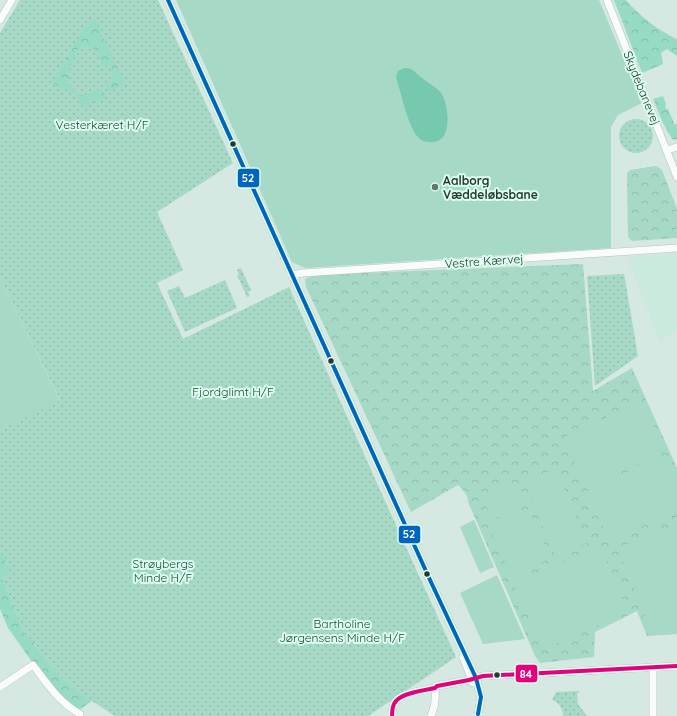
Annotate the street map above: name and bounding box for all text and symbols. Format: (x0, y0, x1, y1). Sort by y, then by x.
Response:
street label: Skydebanevej (620, 49, 664, 127)
park label: Vesterkæret H/F (56, 117, 149, 132)
unlabelled marker (228, 139, 238, 149)
line badge: 52 (237, 168, 260, 188)
text: 52 (242, 171, 254, 185)
place label: Aalborg Væddeløbsbane (443, 173, 538, 202)
marker: Aalborg Væddeløbsbane (430, 182, 440, 192)
street label: Vestre Kærvej (444, 251, 524, 271)
unlabelled marker (326, 356, 336, 366)
park label: Fjordglimt H/F (192, 384, 274, 399)
line badge: 52 (398, 525, 421, 544)
text: 52 (403, 527, 415, 541)
park label: Strøybergs Minde H/F (133, 556, 194, 585)
unlabelled marker (422, 569, 432, 579)
park label: Bartholine Jørgensens Minde H/F (279, 616, 405, 645)
line badge: 84 (515, 664, 538, 683)
text: 84 (520, 667, 533, 681)
unlabelled marker (492, 670, 502, 680)

